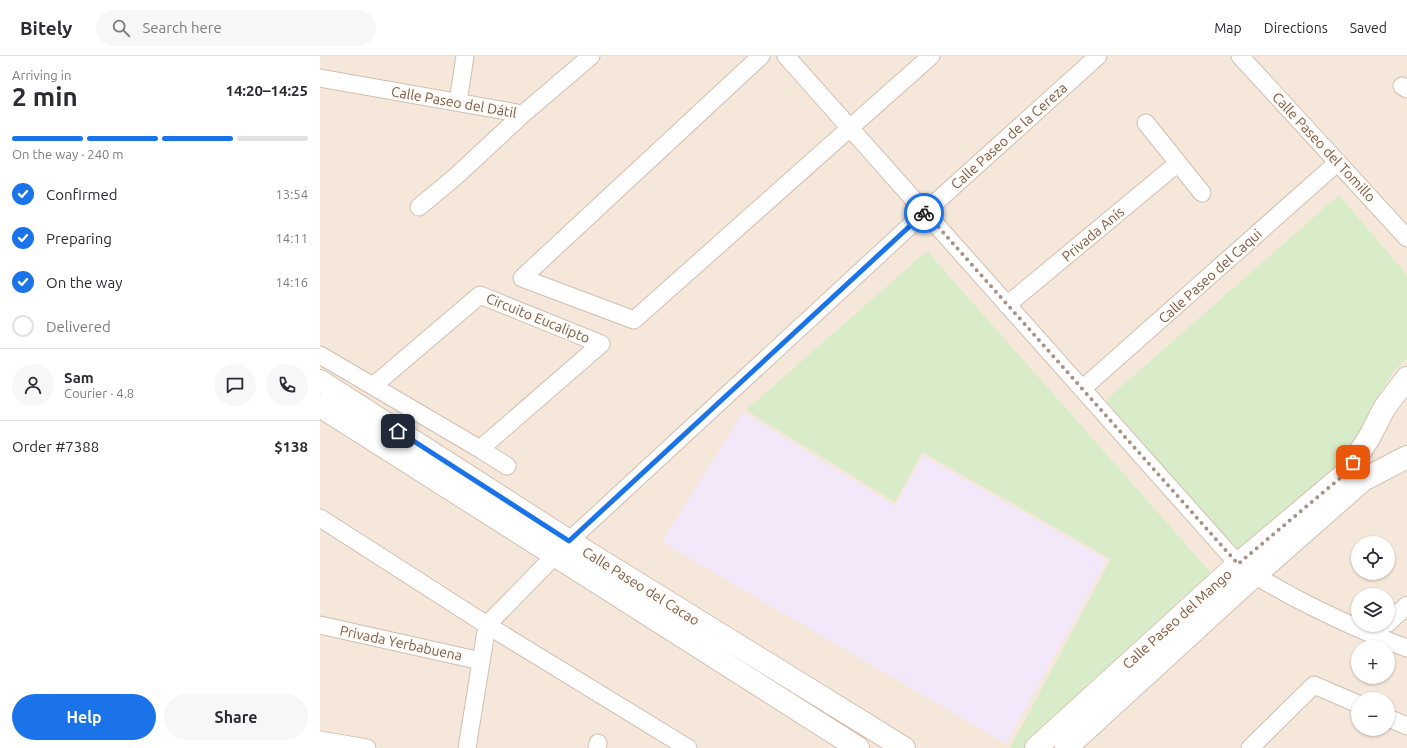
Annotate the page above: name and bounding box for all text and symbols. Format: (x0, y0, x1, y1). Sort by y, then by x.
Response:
search box (96, 10, 376, 46)
text: Bitely (20, 17, 72, 39)
icon: search (110, 17, 132, 39)
text: Search here (142, 19, 222, 36)
text: Map (1214, 20, 1242, 36)
text: Directions (1264, 20, 1328, 36)
text: Saved (1350, 20, 1387, 36)
text: Arriving in (12, 68, 71, 82)
street label: Calle Paseo de la Cereza (948, 80, 1070, 192)
text: 2 min (12, 82, 78, 111)
text: 14:20–14:25 (225, 82, 308, 99)
street label: Calle Paseo del Dátil (390, 83, 518, 121)
street label: Calle Paseo del Tomillo (1269, 89, 1379, 205)
text: On the way · 240 m (12, 147, 124, 161)
icon: check (12, 183, 34, 205)
text: Confirmed (46, 186, 118, 203)
text: 13:54 (275, 187, 308, 201)
courier (904, 193, 944, 233)
icon: bike (913, 202, 935, 224)
street label: Privada Anís (1059, 203, 1127, 265)
street label: Calle Paseo del Caqui (1155, 226, 1265, 326)
icon: check (12, 227, 34, 249)
text: Preparing (46, 230, 112, 247)
text: 14:11 (275, 231, 308, 245)
icon: check (12, 271, 34, 293)
text: On the way (46, 274, 122, 291)
text: 14:16 (275, 275, 308, 289)
street label: Circuito Eucalipto (484, 290, 592, 346)
text: Delivered (46, 318, 111, 335)
button: person (12, 364, 54, 406)
button: chat (214, 364, 256, 406)
button: phone (266, 364, 308, 406)
text: Sam (64, 369, 94, 386)
text: Courier · 4.8 (64, 386, 134, 400)
pin (381, 414, 415, 448)
icon: home (387, 420, 409, 442)
text: Order #7388 (12, 438, 99, 455)
text: $138 (274, 438, 308, 455)
pin (1336, 445, 1370, 479)
icon: bag (1342, 451, 1364, 473)
map controls (1351, 536, 1395, 736)
button: locate (1351, 536, 1395, 580)
street label: Calle Paseo del Cacao (579, 543, 703, 629)
street label: Calle Paseo del Mango (1119, 566, 1235, 672)
button: layers (1351, 588, 1395, 632)
street label: Privada Yerbabuena (338, 622, 464, 664)
button: + (1351, 640, 1395, 684)
button: − (1351, 692, 1395, 736)
button: Help (12, 694, 156, 740)
button: Share (164, 694, 308, 740)

